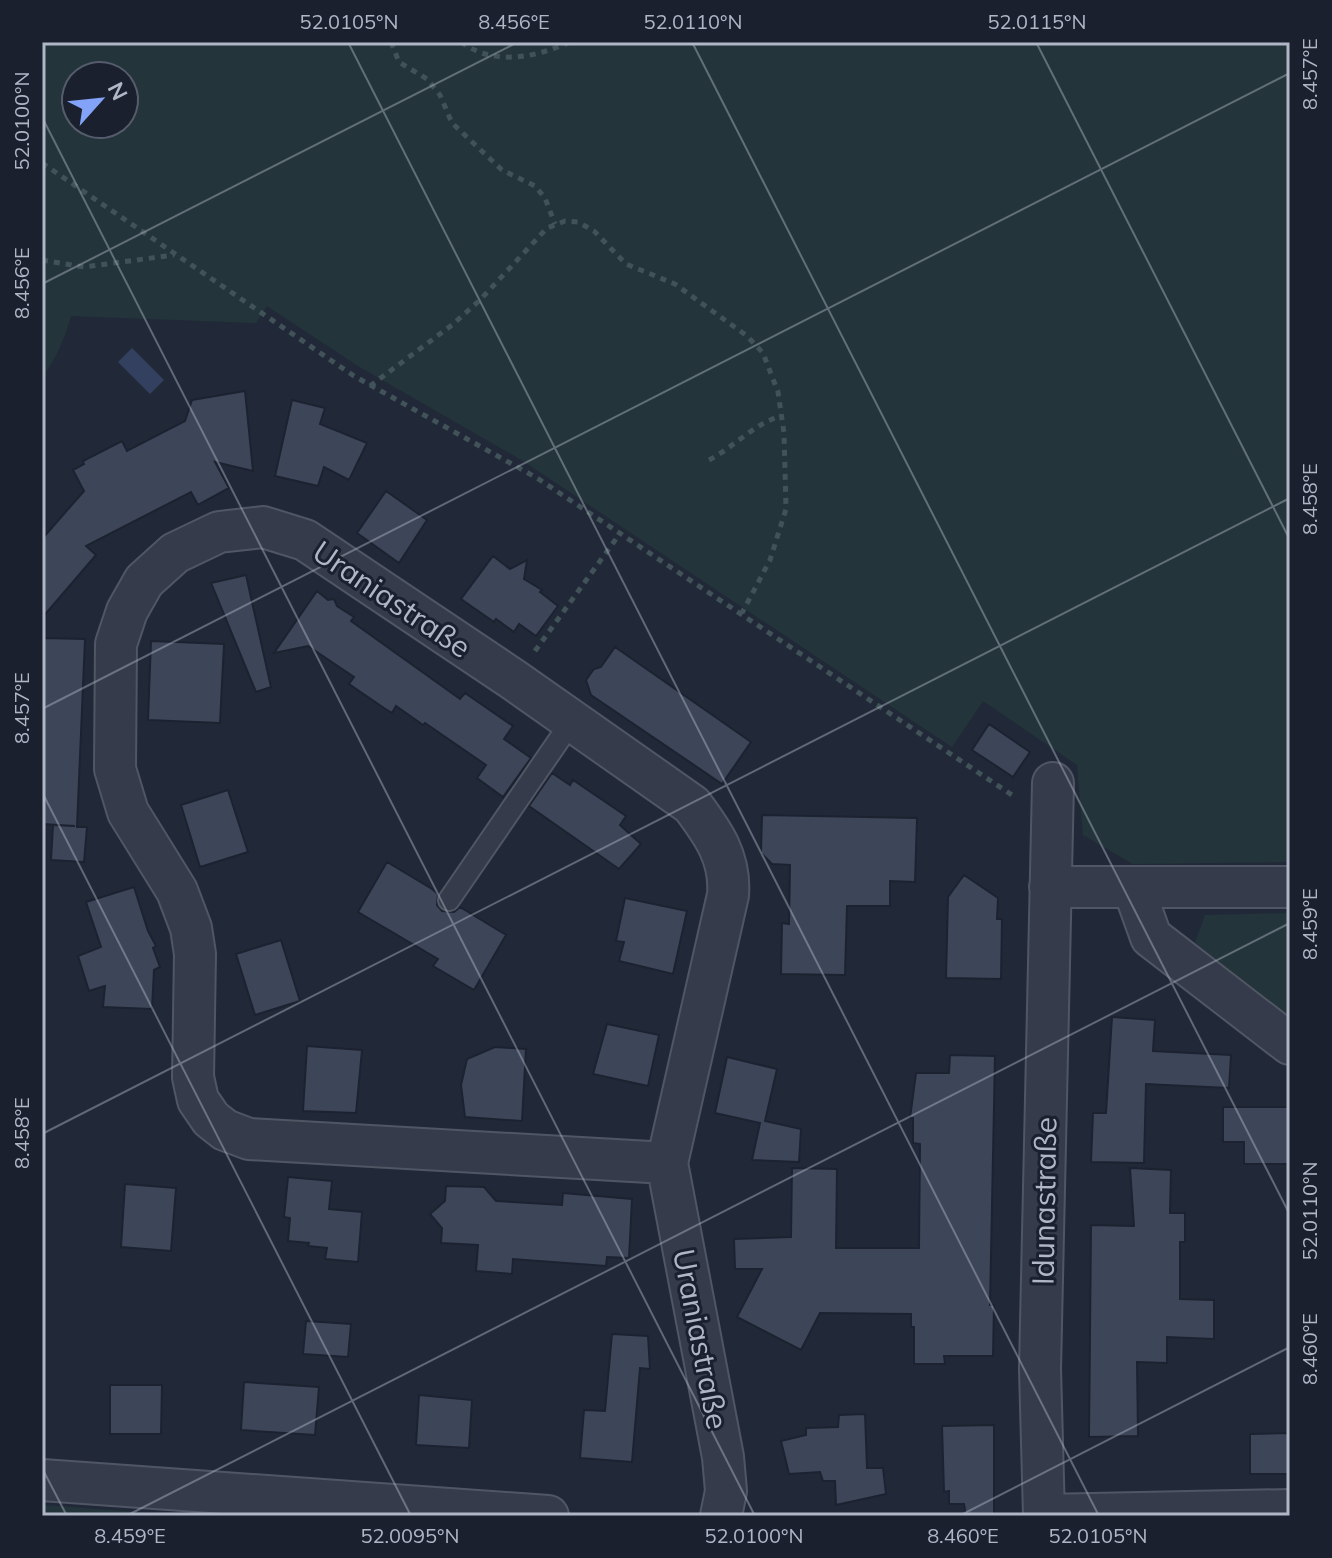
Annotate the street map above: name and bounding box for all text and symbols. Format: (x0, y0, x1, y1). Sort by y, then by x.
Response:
text: 52.0105°N (300, 9, 398, 34)
text: 8.456°E (478, 9, 550, 34)
text: 52.0110°N (644, 9, 742, 34)
text: 52.0115°N (988, 9, 1086, 34)
text: 8.457°E (1297, 38, 1322, 110)
north arrow (60, 60, 140, 140)
text: 52.0100°N (9, 72, 34, 170)
text: N (102, 77, 134, 105)
text: 8.456°E (9, 247, 34, 319)
text: 8.458°E (1297, 463, 1322, 535)
street label: Uraniastraße (306, 532, 478, 666)
text: 8.457°E (9, 672, 34, 744)
text: 8.459°E (1297, 888, 1322, 960)
text: 8.458°E (9, 1097, 34, 1169)
street label: Idunastraße (1024, 1117, 1064, 1285)
text: 52.0110°N (1297, 1162, 1322, 1260)
street label: Uraniastraße (665, 1246, 737, 1432)
text: 8.460°E (1297, 1313, 1322, 1385)
text: 8.459°E (94, 1523, 166, 1548)
text: 52.0095°N (361, 1523, 459, 1548)
text: 52.0100°N (705, 1523, 803, 1548)
text: 8.460°E (927, 1523, 999, 1548)
text: 52.0105°N (1049, 1523, 1147, 1548)

